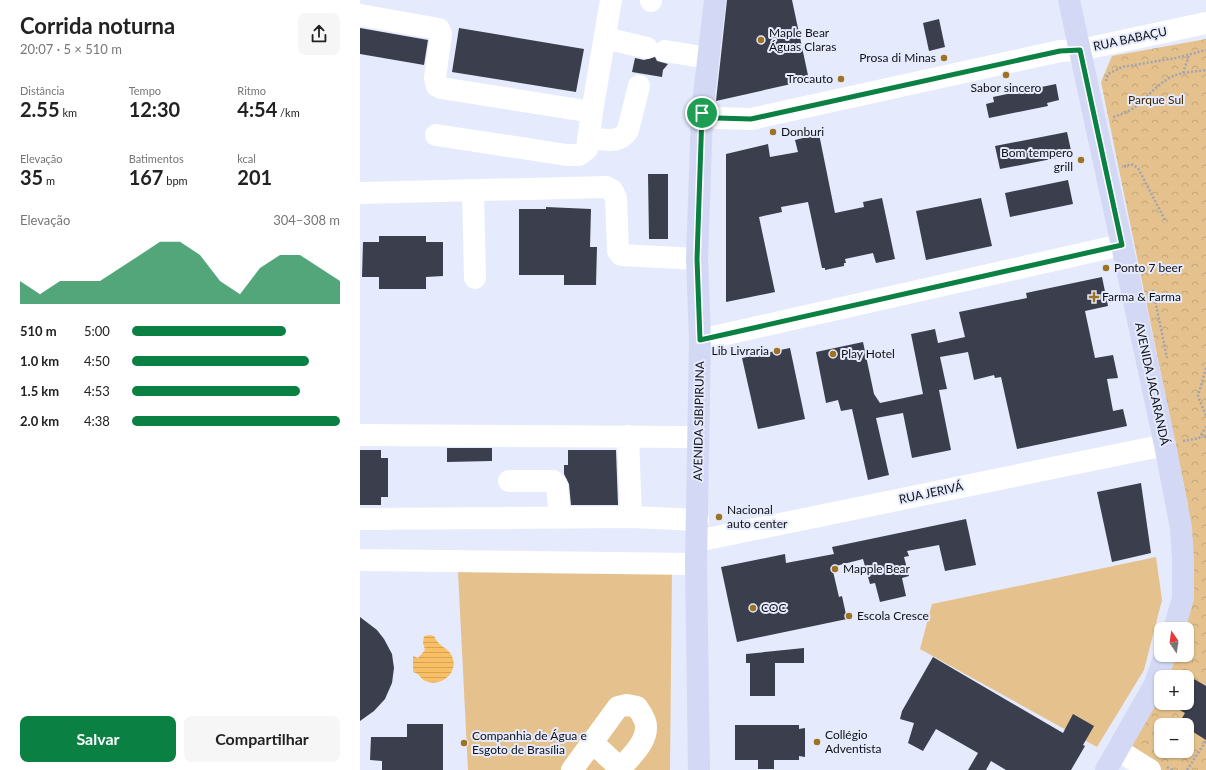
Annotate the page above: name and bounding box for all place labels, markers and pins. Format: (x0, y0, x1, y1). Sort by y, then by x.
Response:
place label: Maple Bear Águas Claras (769, 25, 837, 54)
marker: Maple Bear Águas Claras (756, 35, 766, 45)
place label: Prosa di Minas (859, 50, 936, 65)
marker: Prosa di Minas (939, 53, 949, 63)
marker: Sabor sincero (1001, 70, 1011, 80)
place label: Trocauto (787, 71, 833, 86)
marker: Trocauto (836, 74, 846, 84)
place label: Sabor sincero (971, 80, 1042, 95)
pin (685, 96, 719, 130)
place label: Donburi (781, 124, 824, 139)
marker: Donburi (768, 127, 778, 137)
place label: Bom tempero grill (1001, 145, 1073, 174)
marker: Bom tempero grill (1076, 155, 1086, 165)
place label: Ponto 7 beer (1114, 260, 1183, 275)
marker: Ponto 7 beer (1101, 263, 1111, 273)
place label: Farma & Farma (1102, 289, 1181, 304)
marker: Farma & Farma (1089, 292, 1099, 302)
place label: Lib Livraria (711, 343, 769, 358)
marker: Lib Livraria (772, 346, 782, 356)
place label: Play Hotel (841, 346, 895, 361)
marker: Play Hotel (828, 349, 838, 359)
place label: Nacional auto center (727, 502, 788, 531)
marker: Nacional auto center (714, 512, 724, 522)
place label: Mapple Bear (843, 561, 911, 576)
marker: Mapple Bear (830, 564, 840, 574)
place label: COC (761, 600, 786, 615)
marker: COC (748, 603, 758, 613)
place label: Escola Cresce (857, 608, 929, 623)
marker: Escola Cresce (844, 611, 854, 621)
place label: Collégio Adventista (825, 727, 882, 756)
place label: Companhia de Água e Esgoto de Brasília (472, 728, 587, 757)
marker: Collégio Adventista (812, 737, 822, 747)
marker: Companhia de Água e Esgoto de Brasília (459, 738, 469, 748)

